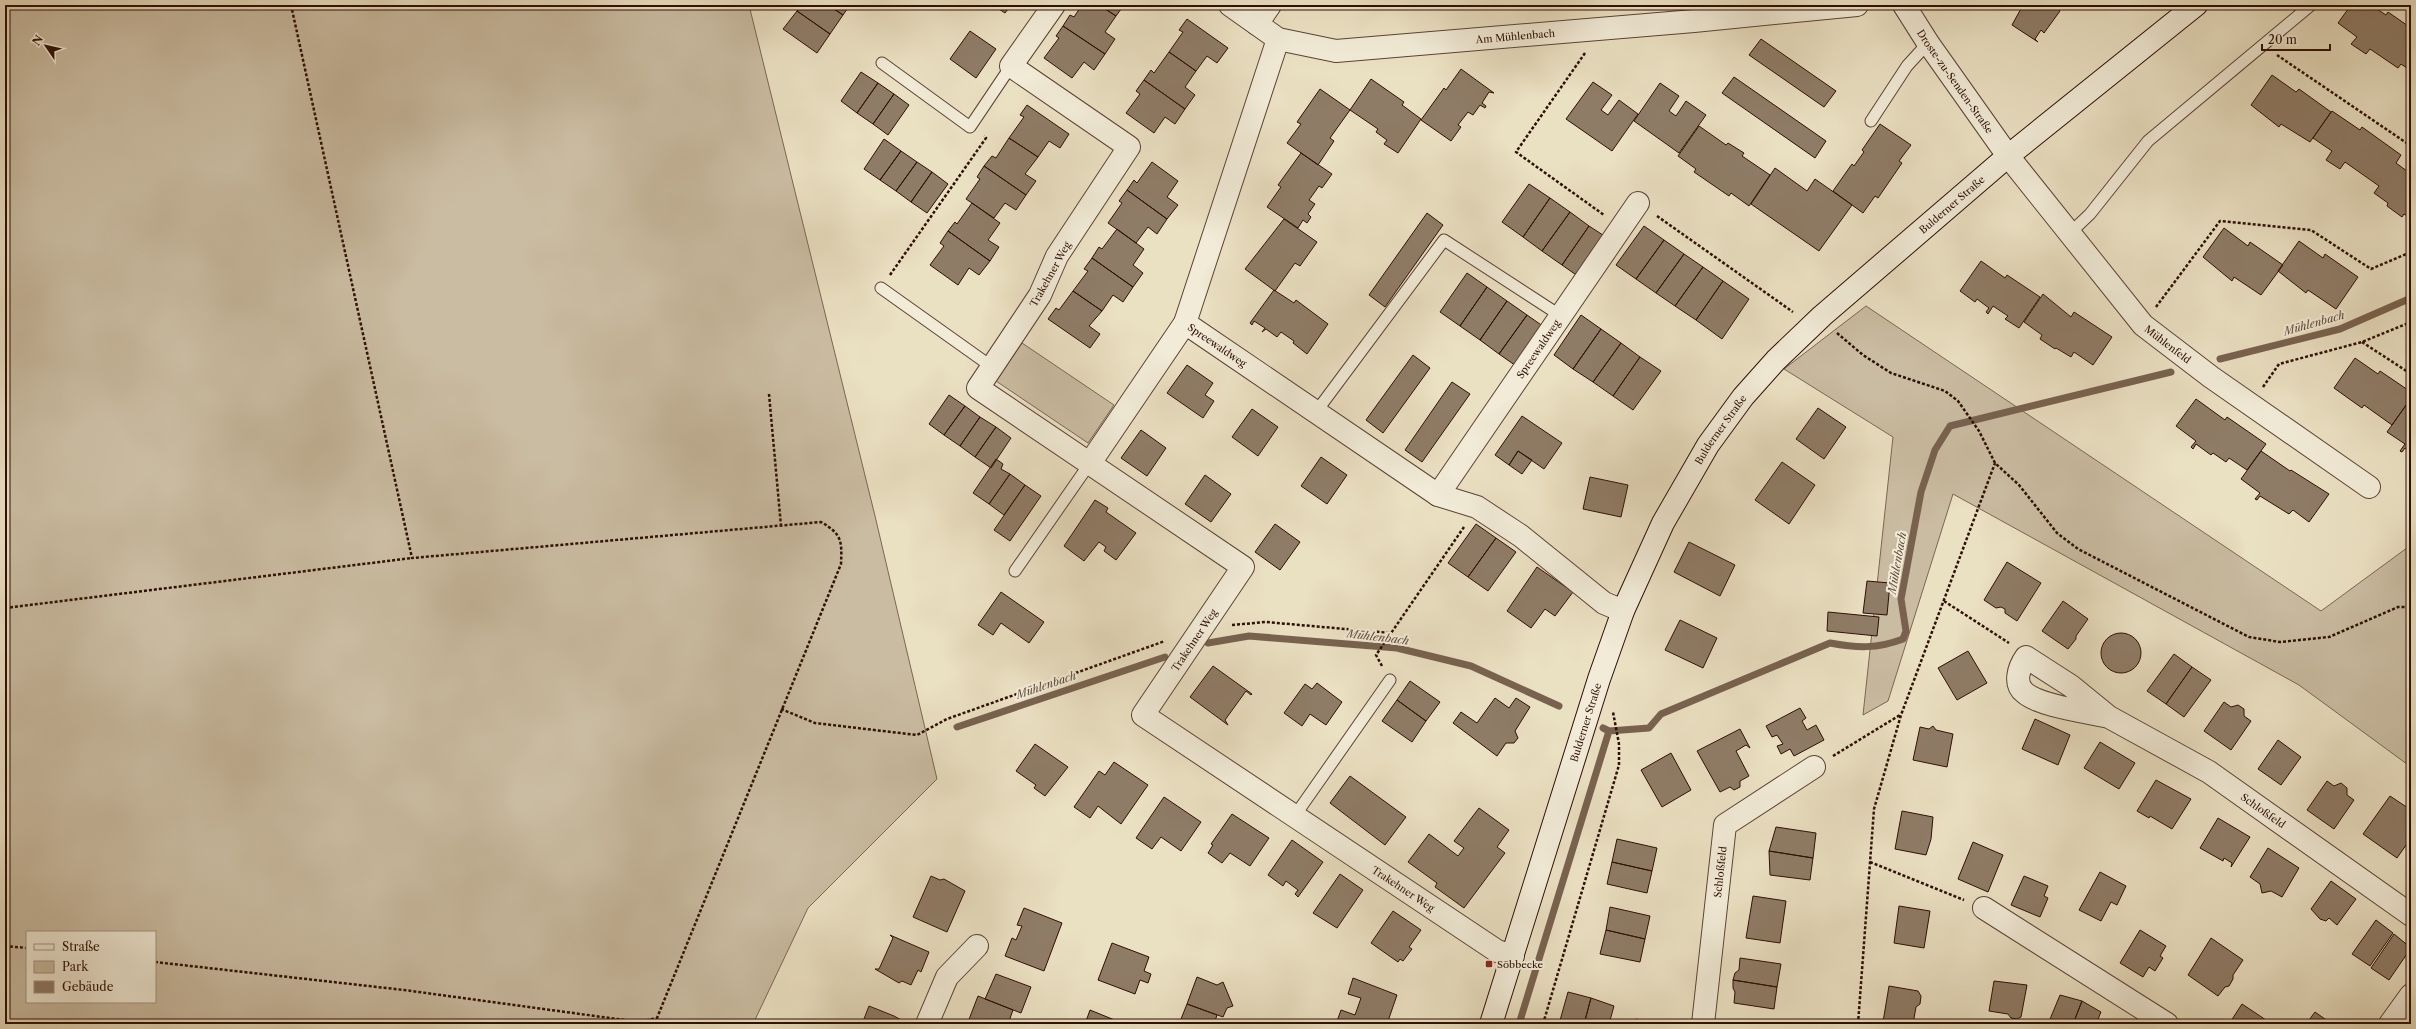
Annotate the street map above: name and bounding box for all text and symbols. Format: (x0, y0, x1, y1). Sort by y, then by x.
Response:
north arrow (26, 26, 66, 66)
scale bar (2262, 26, 2330, 52)
street label: Am Mühlenbach (1474, 27, 1556, 46)
street label: Droste-zu-Senden-Straße (1914, 27, 1996, 136)
text: N (29, 32, 46, 48)
text: 20 m (2268, 32, 2297, 47)
street label: Bulderner Straße (1917, 173, 1988, 237)
street label: Trakehner Weg (1027, 239, 1074, 309)
water label: Mühlenbach (2280, 308, 2346, 339)
street label: Spreewaldweg (1514, 317, 1564, 381)
street label: Spreewaldweg (1185, 321, 1250, 370)
street label: Mühlenfeld (2142, 322, 2193, 366)
street label: Bulderner Straße (1692, 392, 1750, 467)
water label: Mühlenbach (1884, 531, 1909, 597)
street label: Trakehner Weg (1169, 606, 1221, 674)
water label: Mühlenbach (1344, 626, 1410, 648)
water label: Mühlenbach (1012, 668, 1078, 702)
street label: Bulderner Straße (1567, 681, 1604, 764)
street label: Schloßfeld (2238, 791, 2288, 831)
street label: Schloßfeld (1711, 846, 1730, 898)
street label: Trakehner Weg (1369, 863, 1438, 915)
legend (26, 931, 156, 1003)
text: Straße (62, 939, 100, 954)
place label: Söbbecke (1497, 958, 1543, 971)
text: Park (62, 959, 89, 974)
marker: Söbbecke (1484, 959, 1494, 969)
text: Gebäude (62, 979, 114, 994)

